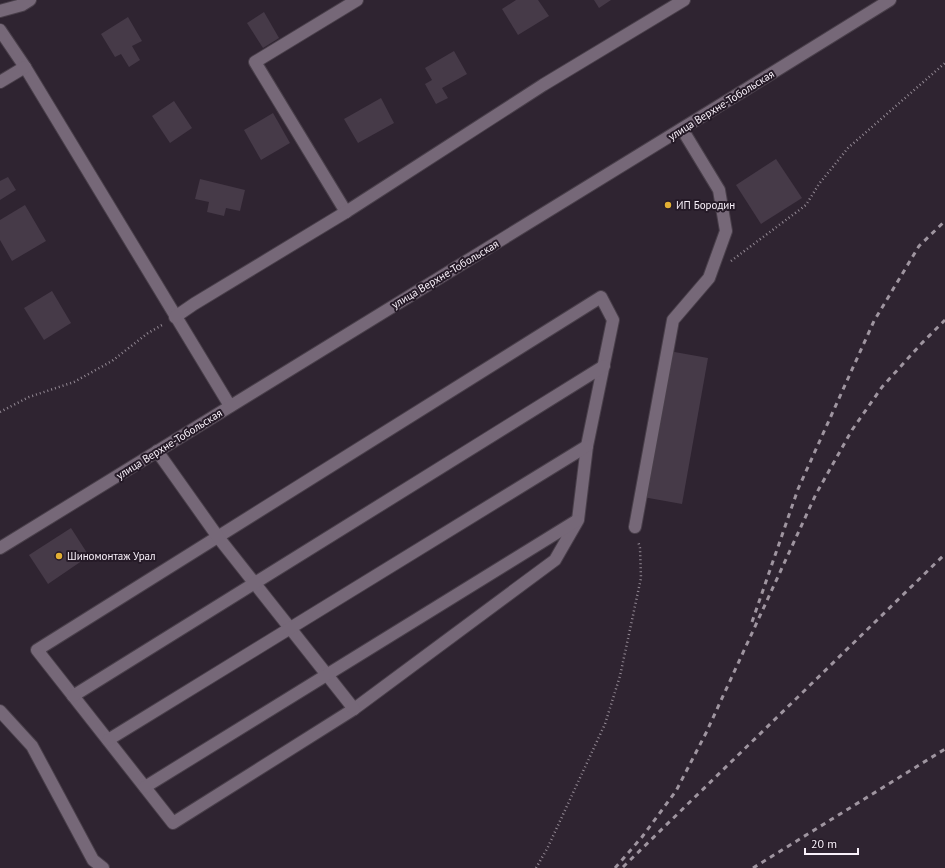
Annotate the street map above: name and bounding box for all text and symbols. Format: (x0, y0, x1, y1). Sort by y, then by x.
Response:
street label: улица Верхне-Тобольская (665, 67, 777, 143)
place label: ИП Бородин (676, 198, 735, 212)
marker: ИП Бородин (663, 200, 673, 210)
street label: улица Верхне-Тобольская (389, 236, 501, 312)
street label: улица Верхне-Тобольская (113, 406, 225, 482)
place label: Шиномонтаж Урал (67, 549, 156, 563)
marker: Шиномонтаж Урал (54, 551, 64, 561)
scale bar (805, 830, 858, 856)
text: 20 m (811, 836, 837, 851)

